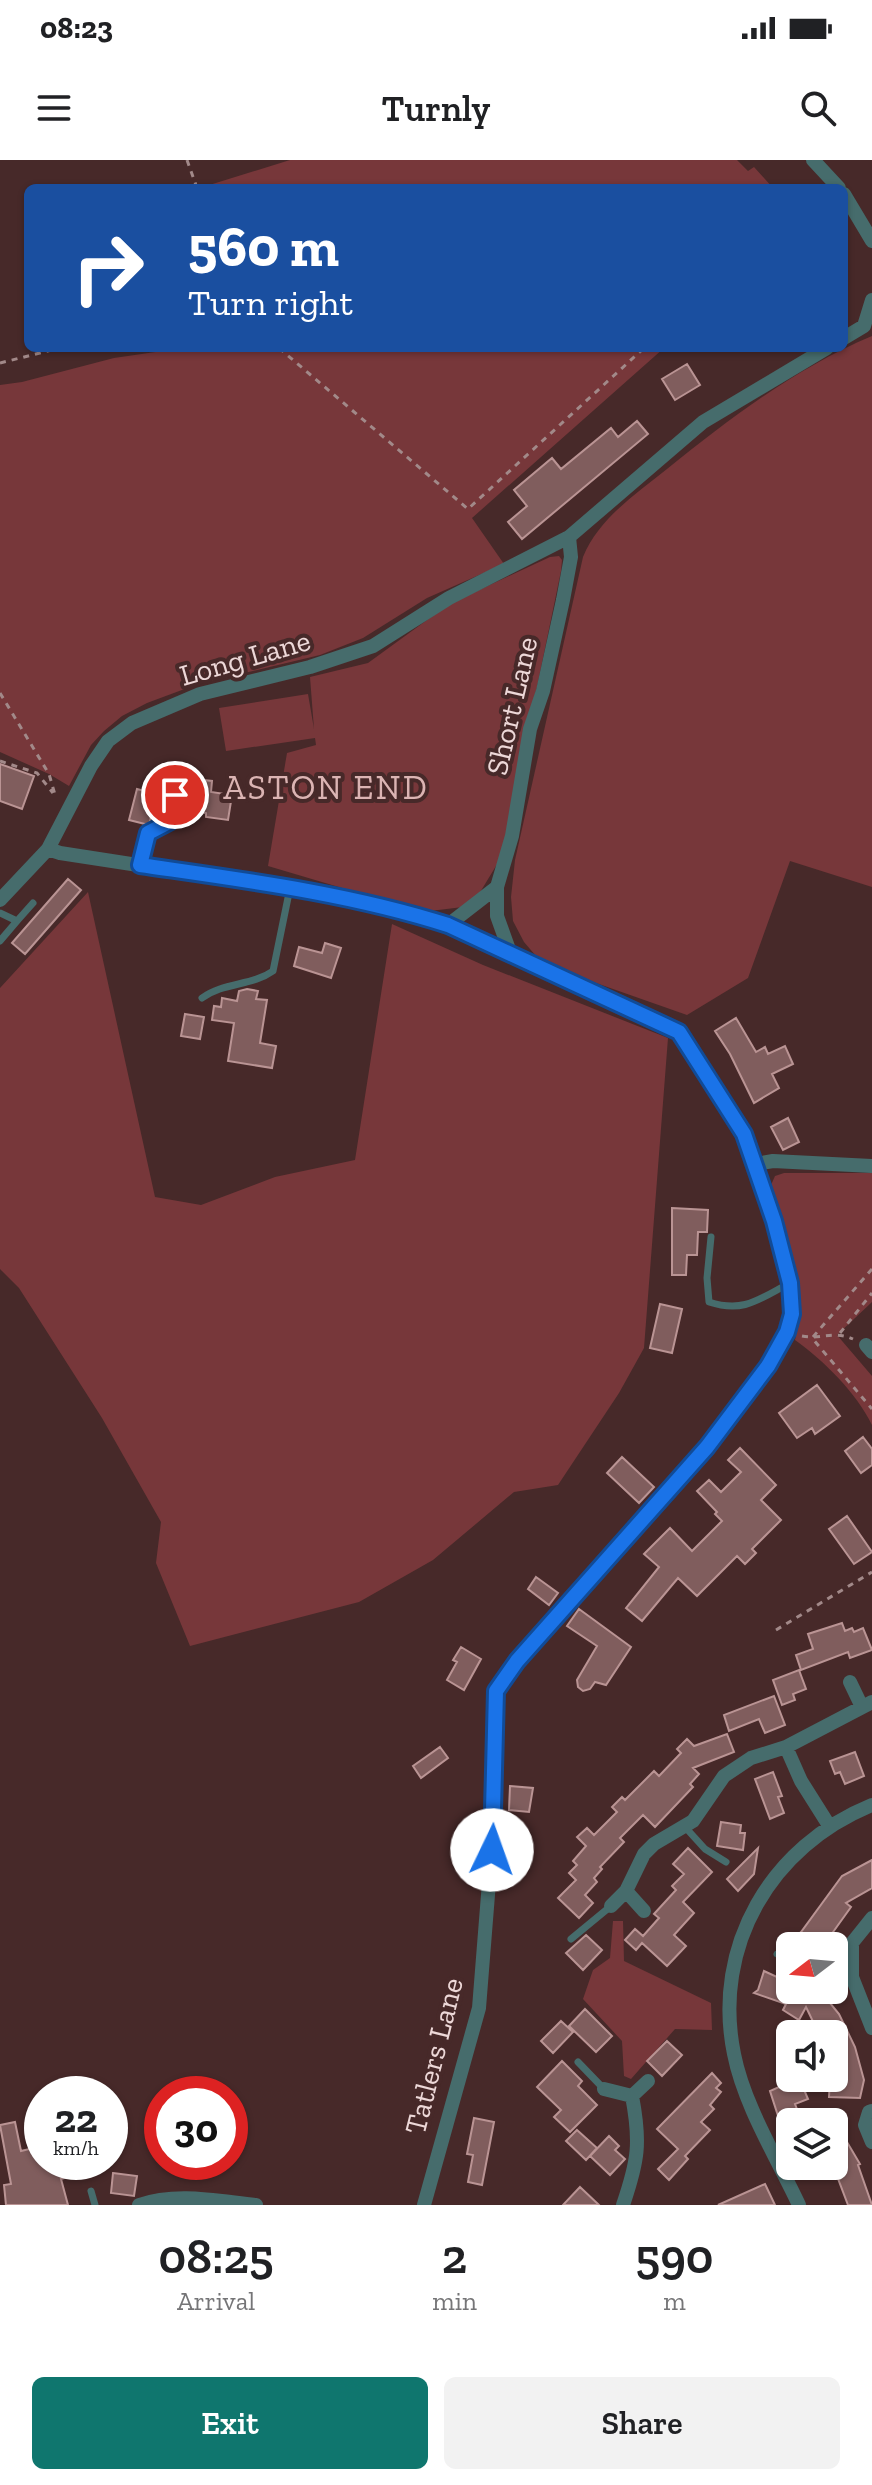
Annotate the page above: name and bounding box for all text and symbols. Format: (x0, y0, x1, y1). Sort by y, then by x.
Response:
text: 08:23 (40, 10, 113, 46)
icon: menu (32, 86, 76, 130)
icon: search (796, 86, 840, 130)
text: Turnly (382, 87, 490, 130)
text: 560 m (188, 213, 339, 280)
icon: right (56, 216, 160, 320)
text: Turn right (188, 281, 353, 324)
street label: Long Lane (175, 622, 315, 694)
street label: Short Lane (479, 633, 545, 779)
pin (141, 761, 209, 829)
district label: ASTON END (223, 767, 429, 808)
icon: arrive (153, 773, 197, 817)
position arrow (450, 1808, 534, 1892)
north arrow (776, 1932, 848, 2004)
map controls (776, 1932, 848, 2180)
street label: Tatlers Lane (397, 1974, 471, 2138)
button: sound (776, 2020, 848, 2092)
speed limit sign: 30 (144, 2076, 248, 2180)
text: 22 (55, 2094, 97, 2142)
button: layers (776, 2108, 848, 2180)
text: km/h (53, 2136, 99, 2160)
text: 08:25 (158, 2228, 274, 2285)
text: 2 (442, 2228, 467, 2285)
text: 590 (635, 2228, 713, 2285)
text: Arrival (177, 2285, 255, 2317)
text: min (432, 2285, 477, 2317)
text: m (663, 2285, 686, 2317)
button: Exit (32, 2377, 428, 2469)
button: Share (444, 2377, 840, 2469)

